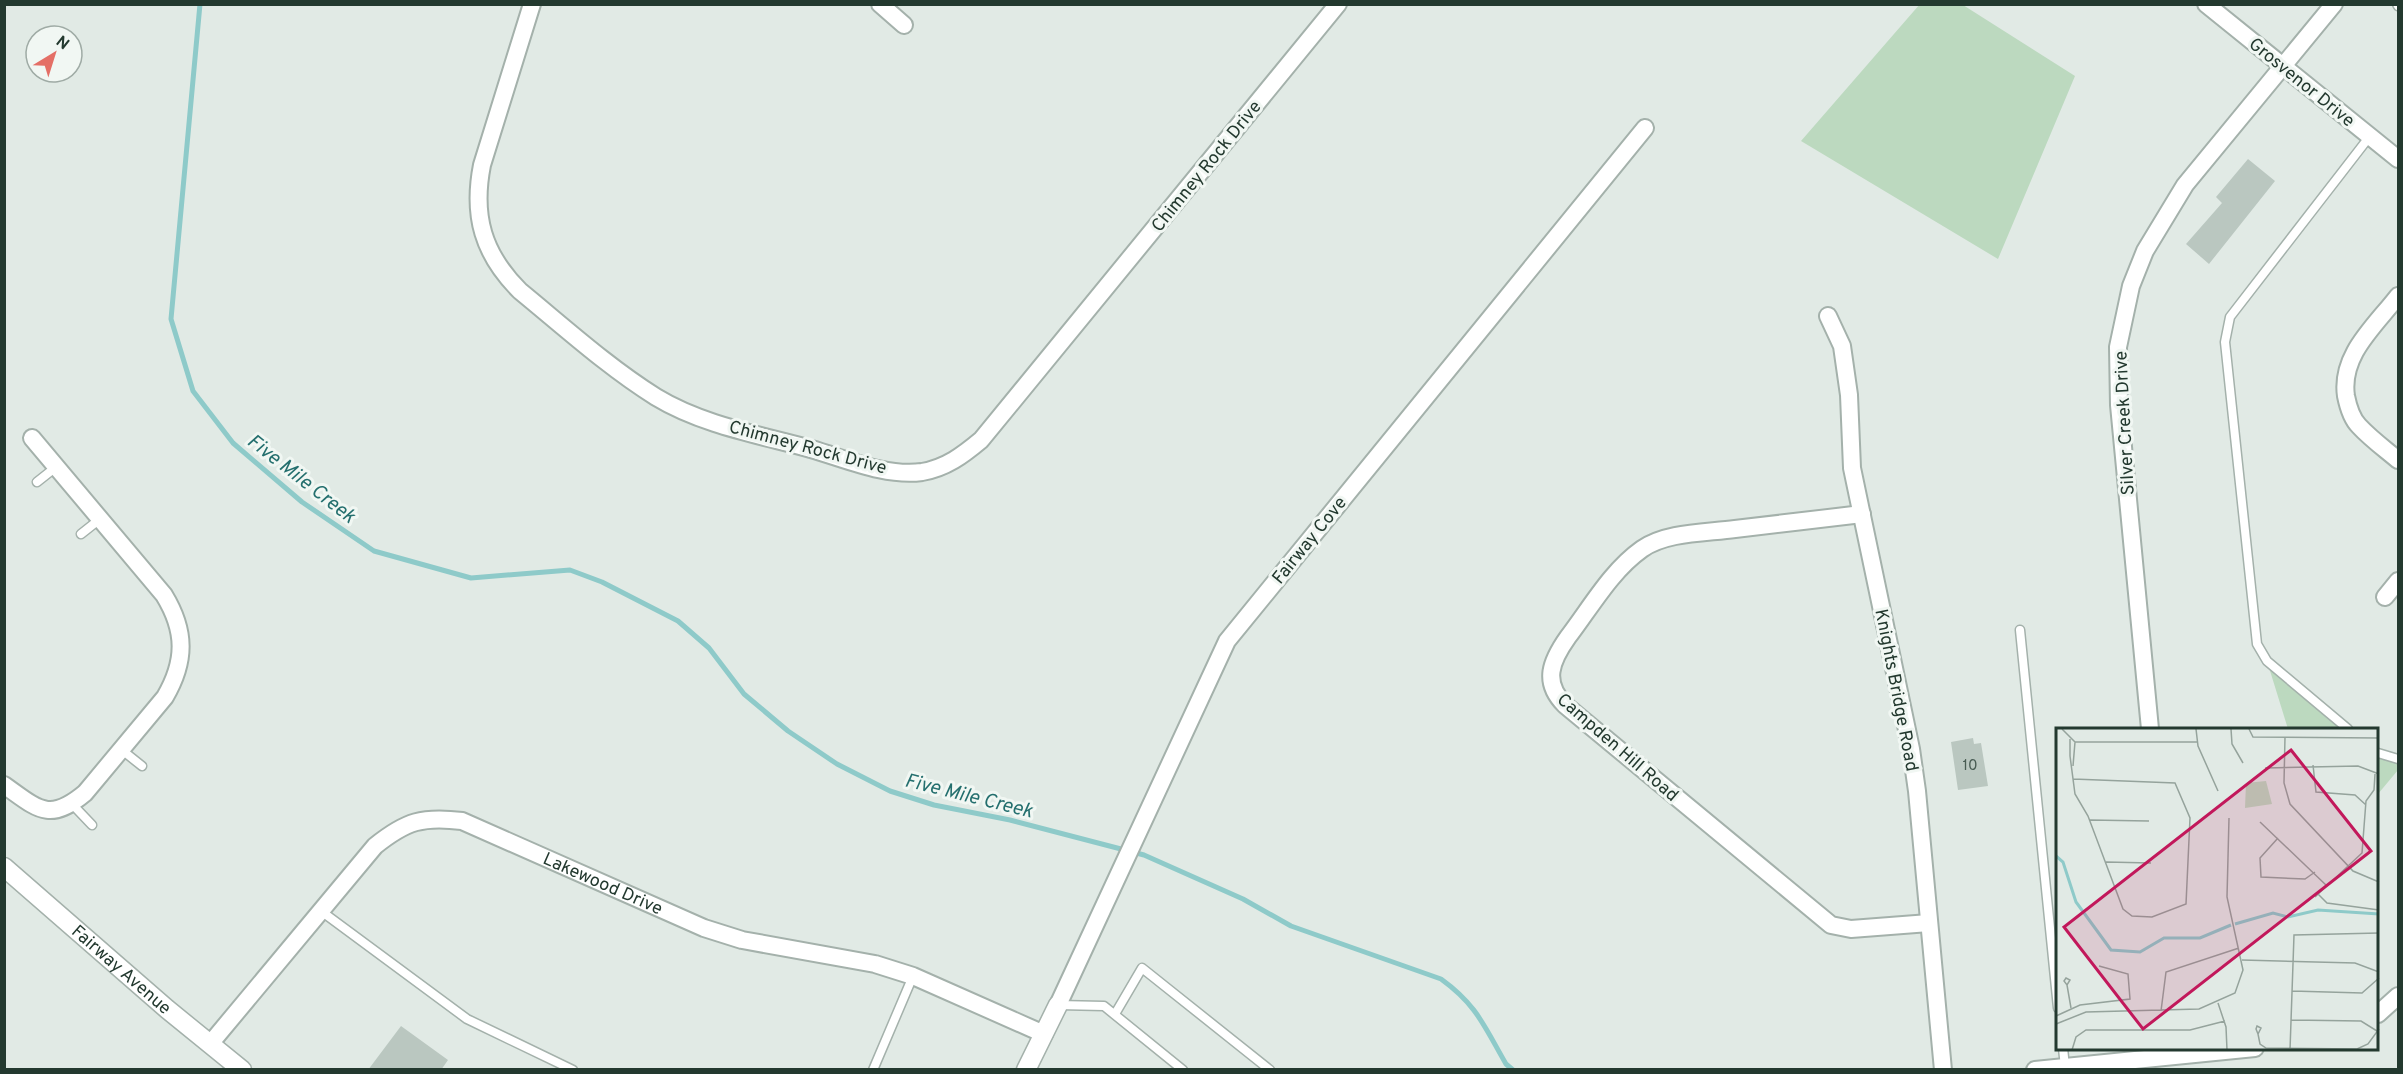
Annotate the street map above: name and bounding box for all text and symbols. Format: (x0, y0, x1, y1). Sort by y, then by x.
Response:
north arrow (24, 24, 84, 84)
text: N (51, 32, 73, 55)
street label: Grosvenor Drive (2243, 33, 2359, 133)
street label: Chimney Rock Drive (1147, 97, 1267, 237)
street label: Silver Creek Drive (2110, 350, 2141, 496)
street label: Chimney Rock Drive (726, 416, 889, 481)
water label: Five Mile Creek (241, 429, 361, 531)
street label: Fairway Cove (1268, 492, 1353, 589)
street label: Knights Bridge Road (1869, 607, 1923, 773)
street label: Campden Hill Road (1551, 689, 1683, 807)
inset map (2056, 728, 2379, 1050)
house number: 10 (1962, 757, 1978, 776)
water label: Five Mile Creek (902, 768, 1036, 826)
street label: Lakewood Drive (539, 848, 666, 921)
street label: Fairway Avenue (66, 921, 175, 1020)

